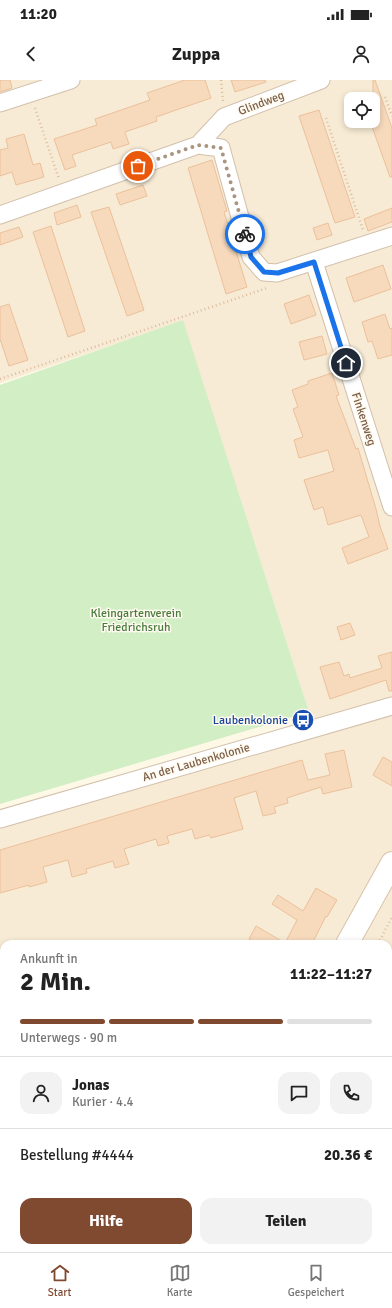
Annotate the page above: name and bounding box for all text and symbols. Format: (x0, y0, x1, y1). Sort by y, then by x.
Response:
text: 11:20 (20, 5, 57, 23)
icon: back (20, 43, 42, 65)
text: Zuppa (172, 43, 220, 65)
icon: person (350, 43, 372, 65)
street label: Glindweg (236, 88, 286, 119)
map controls (344, 92, 380, 128)
button: locate (344, 92, 380, 128)
pin (121, 149, 155, 183)
icon: bag (127, 155, 149, 177)
courier (225, 214, 265, 254)
icon: bike (234, 223, 256, 245)
pin (329, 346, 363, 380)
icon: home (335, 352, 357, 374)
street label: Finkenweg (348, 391, 379, 448)
park label: Kleingartenverein Friedrichsruh (90, 606, 182, 635)
bus stop icon: Laubenkolonie (290, 707, 316, 733)
place label: Laubenkolonie (213, 713, 288, 728)
street label: An der Laubenkolonie (141, 740, 252, 785)
text: Ankunft in (20, 951, 78, 967)
text: 11:22–11:27 (290, 965, 372, 983)
text: 2 Min. (20, 966, 91, 998)
text: Unterwegs · 90 m (20, 1030, 117, 1046)
button: person (20, 1072, 62, 1114)
button: chat (278, 1072, 320, 1114)
button: phone (330, 1072, 372, 1114)
text: Jonas (72, 1076, 109, 1094)
text: Kurier · 4.4 (72, 1094, 134, 1110)
text: Bestellung #4444 (20, 1146, 134, 1164)
text: 20.36 € (324, 1146, 372, 1164)
button: Hilfe (20, 1198, 192, 1244)
button: Teilen (200, 1198, 372, 1244)
tab: Start (48, 1262, 71, 1299)
tab: Karte (167, 1262, 192, 1299)
tab: Gespeichert (288, 1262, 344, 1299)

